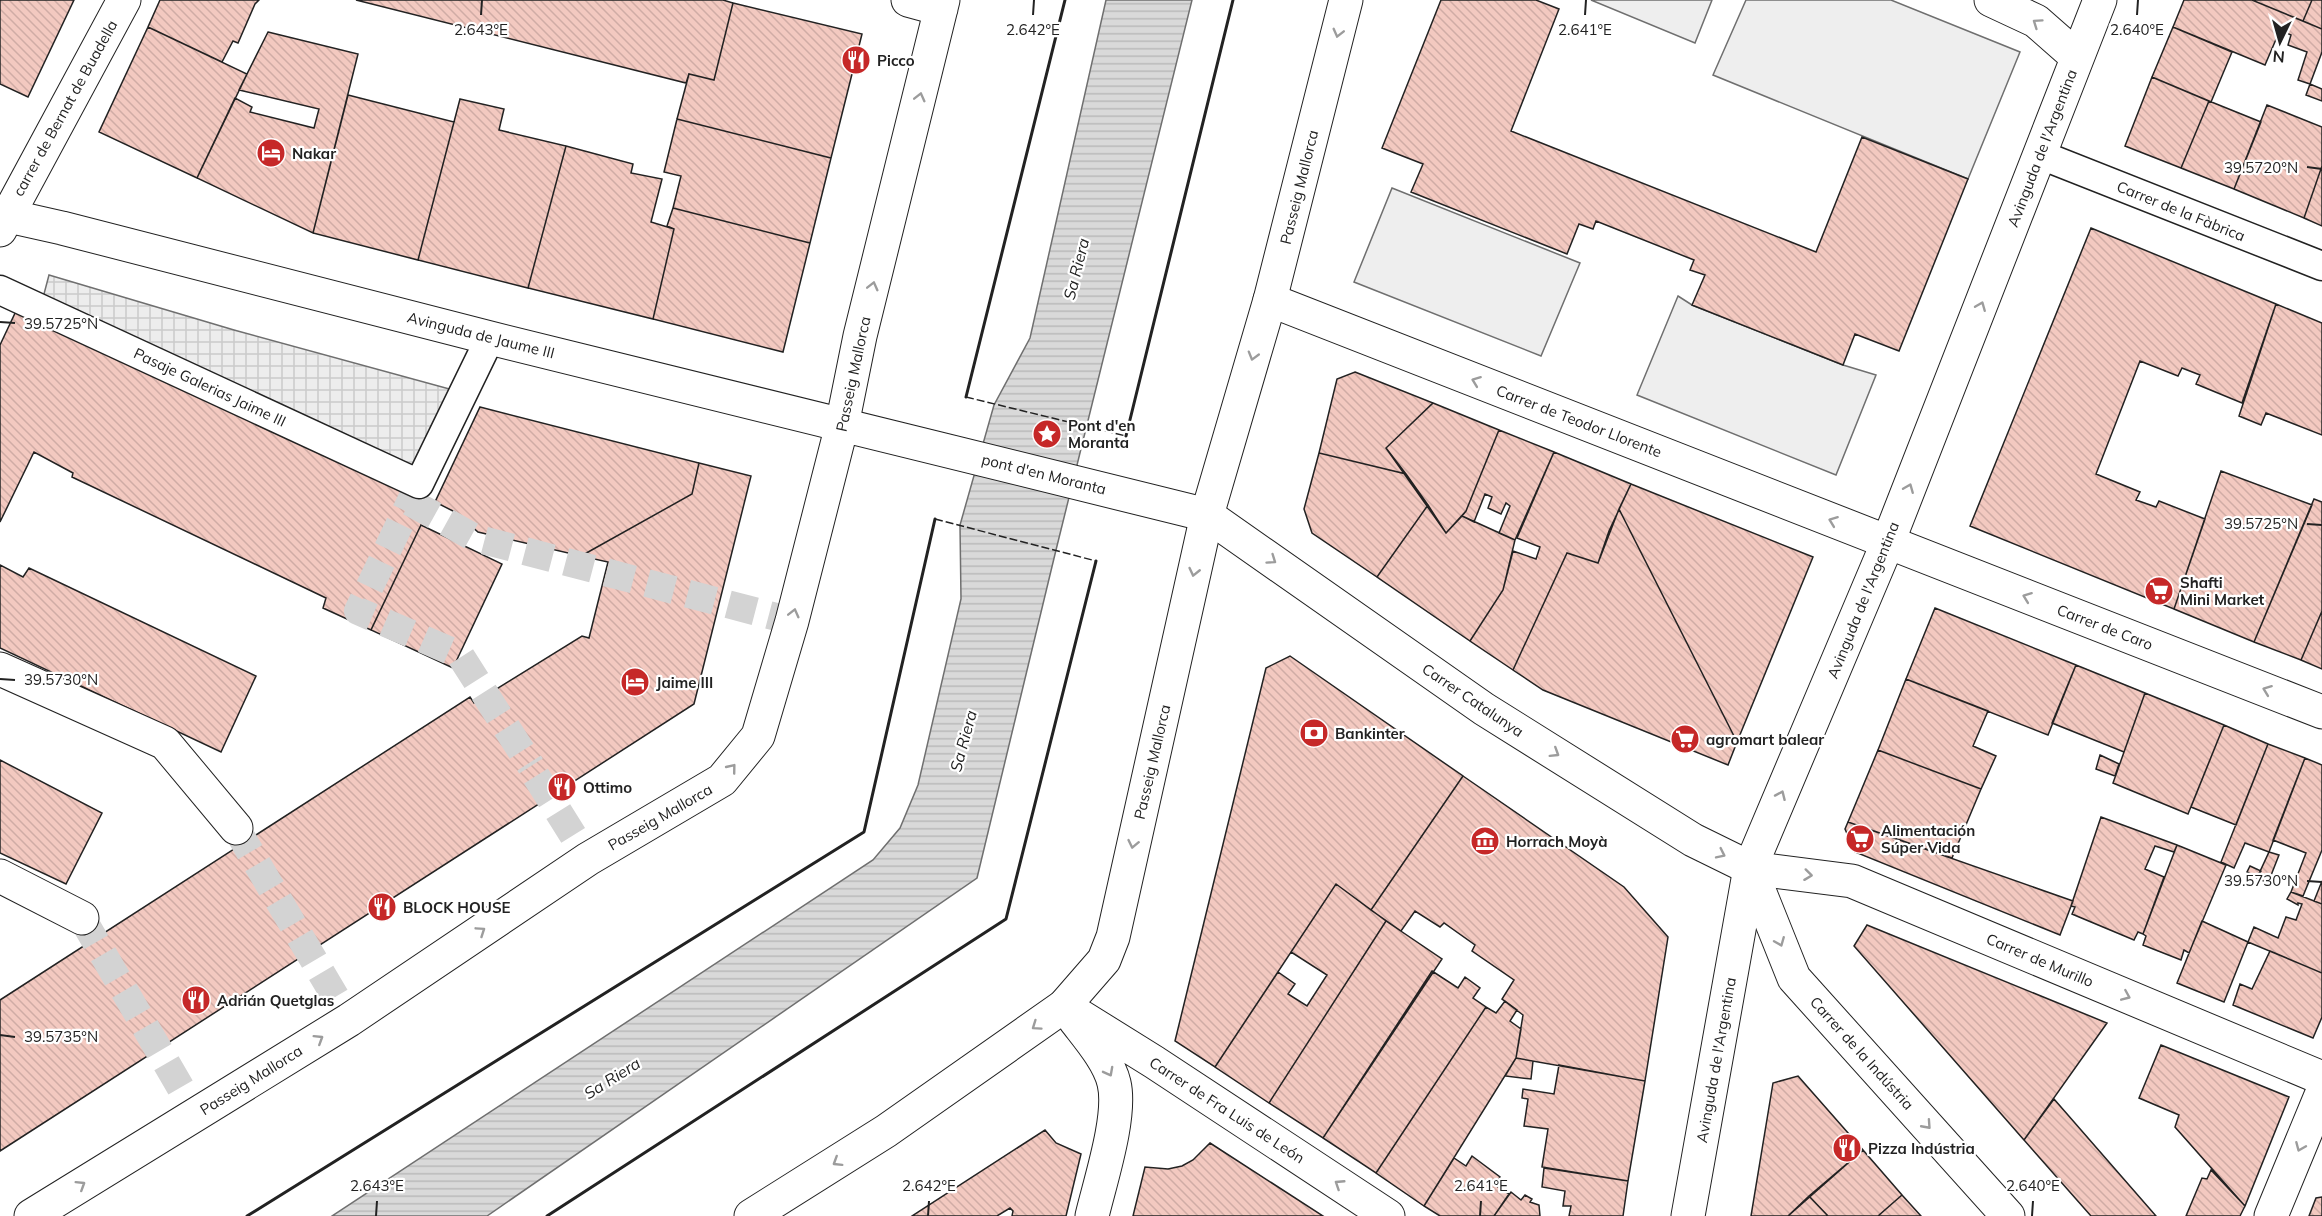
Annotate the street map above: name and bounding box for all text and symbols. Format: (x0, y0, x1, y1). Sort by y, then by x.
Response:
north arrow (2250, 12, 2310, 72)
street label: carrer de Bernat de Buadella (9, 16, 121, 200)
one-way arrow (2033, 19, 2043, 31)
text: 2.643°E (454, 20, 508, 39)
text: 2.642°E (1006, 20, 1060, 39)
text: 2.641°E (1558, 20, 1612, 39)
text: 2.640°E (2110, 20, 2164, 39)
one-way arrow (1333, 28, 1346, 38)
restaurant icon: Picco (840, 44, 872, 76)
text: N (2272, 46, 2286, 67)
place label: Picco (877, 51, 915, 70)
street label: Avinguda de l'Argentina (2003, 66, 2081, 230)
one-way arrow (912, 92, 925, 102)
street label: Passeig Mallorca (1276, 128, 1322, 246)
hotel icon: Nakar (255, 137, 287, 169)
place label: Nakar (292, 144, 336, 163)
text: 39.5720°N (2224, 158, 2298, 177)
street label: Carrer de la Fàbrica (2114, 177, 2248, 245)
water label: Sa Riera (1059, 236, 1093, 302)
one-way arrow (865, 281, 878, 291)
one-way arrow (1974, 302, 1986, 313)
street label: Avinguda de Jaume III (405, 308, 557, 362)
text: 39.5725°N (24, 314, 98, 333)
street label: Passeig Mallorca (832, 315, 874, 433)
street label: Pasaje Galerias Jaime III (131, 343, 289, 431)
one-way arrow (1248, 350, 1260, 361)
one-way arrow (1471, 375, 1481, 388)
street label: Carrer de Teodor Llorente (1493, 381, 1665, 461)
place label: Pont d'en Moranta (1068, 416, 1136, 452)
place icon: Pont d'en Moranta (1031, 418, 1063, 450)
street label: pont d'en Moranta (980, 449, 1108, 499)
one-way arrow (1902, 483, 1914, 494)
text: 39.5725°N (2224, 514, 2298, 533)
one-way arrow (1828, 516, 1839, 528)
street label: Avinguda de l'Argentina (1823, 519, 1903, 681)
one-way arrow (1266, 553, 1277, 564)
one-way arrow (1189, 567, 1202, 577)
place label: Shafti Mini Market (2180, 573, 2265, 609)
supermarket icon: Shafti Mini Market (2143, 575, 2175, 607)
one-way arrow (2022, 591, 2033, 604)
street label: Carrer de Caro (2054, 600, 2156, 654)
one-way arrow (786, 608, 799, 618)
street label: Carrer Catalunya (1419, 659, 1527, 741)
hotel icon: Jaime III (619, 666, 651, 698)
text: 39.5730°N (24, 670, 98, 689)
place label: Jaime III (656, 673, 713, 692)
one-way arrow (2263, 685, 2274, 697)
street label: Passeig Mallorca (1130, 703, 1174, 821)
water label: Sa Riera (945, 708, 981, 774)
bank icon: Bankinter (1298, 717, 1330, 749)
supermarket icon: agromart balear (1669, 723, 1701, 755)
place label: Bankinter (1335, 724, 1405, 743)
place label: agromart balear (1706, 730, 1824, 749)
one-way arrow (1548, 746, 1559, 757)
one-way arrow (724, 764, 735, 775)
restaurant icon: Ottimo (546, 771, 578, 803)
place label: Ottimo (583, 778, 632, 797)
street label: Passeig Mallorca (604, 779, 716, 855)
one-way arrow (1774, 791, 1786, 802)
place label: Alimentación Súper Vida (1881, 821, 1975, 857)
supermarket icon: Alimentación Súper Vida (1844, 823, 1876, 855)
museum icon: Horrach Moyà (1469, 825, 1501, 857)
place label: Horrach Moyà (1506, 832, 1607, 851)
one-way arrow (1128, 839, 1141, 849)
one-way arrow (1715, 847, 1726, 859)
one-way arrow (1803, 869, 1812, 881)
text: 39.5730°N (2224, 871, 2298, 890)
restaurant icon: BLOCK HOUSE (366, 891, 398, 923)
place label: BLOCK HOUSE (403, 898, 511, 917)
one-way arrow (474, 927, 485, 938)
street label: Carrer de Murillo (1984, 929, 2096, 991)
one-way arrow (1773, 936, 1785, 947)
street label: Avinguda de l'Argentina (1692, 976, 1740, 1144)
restaurant icon: Adrián Quetglas (180, 984, 212, 1016)
one-way arrow (2120, 989, 2131, 1001)
place label: Adrián Quetglas (217, 991, 334, 1010)
street label: Carrer de la Indústria (1806, 992, 1918, 1114)
one-way arrow (1031, 1019, 1042, 1030)
text: 39.5735°N (24, 1027, 98, 1046)
one-way arrow (313, 1034, 323, 1046)
street label: Passeig Mallorca (196, 1041, 306, 1119)
water label: Sa Riera (580, 1053, 644, 1103)
street label: Carrer de Fra Luis de León (1146, 1053, 1308, 1167)
one-way arrow (1102, 1066, 1113, 1076)
one-way arrow (1920, 1118, 1931, 1129)
restaurant icon: Pizza Indústria (1831, 1132, 1863, 1164)
place label: Pizza Indústria (1868, 1139, 1975, 1158)
one-way arrow (2295, 1141, 2307, 1152)
one-way arrow (833, 1154, 843, 1166)
text: 2.643°E (350, 1176, 404, 1195)
text: 2.642°E (902, 1176, 956, 1195)
text: 2.641°E (1454, 1176, 1508, 1195)
text: 2.640°E (2006, 1176, 2060, 1195)
one-way arrow (1335, 1180, 1346, 1191)
one-way arrow (75, 1181, 85, 1193)

